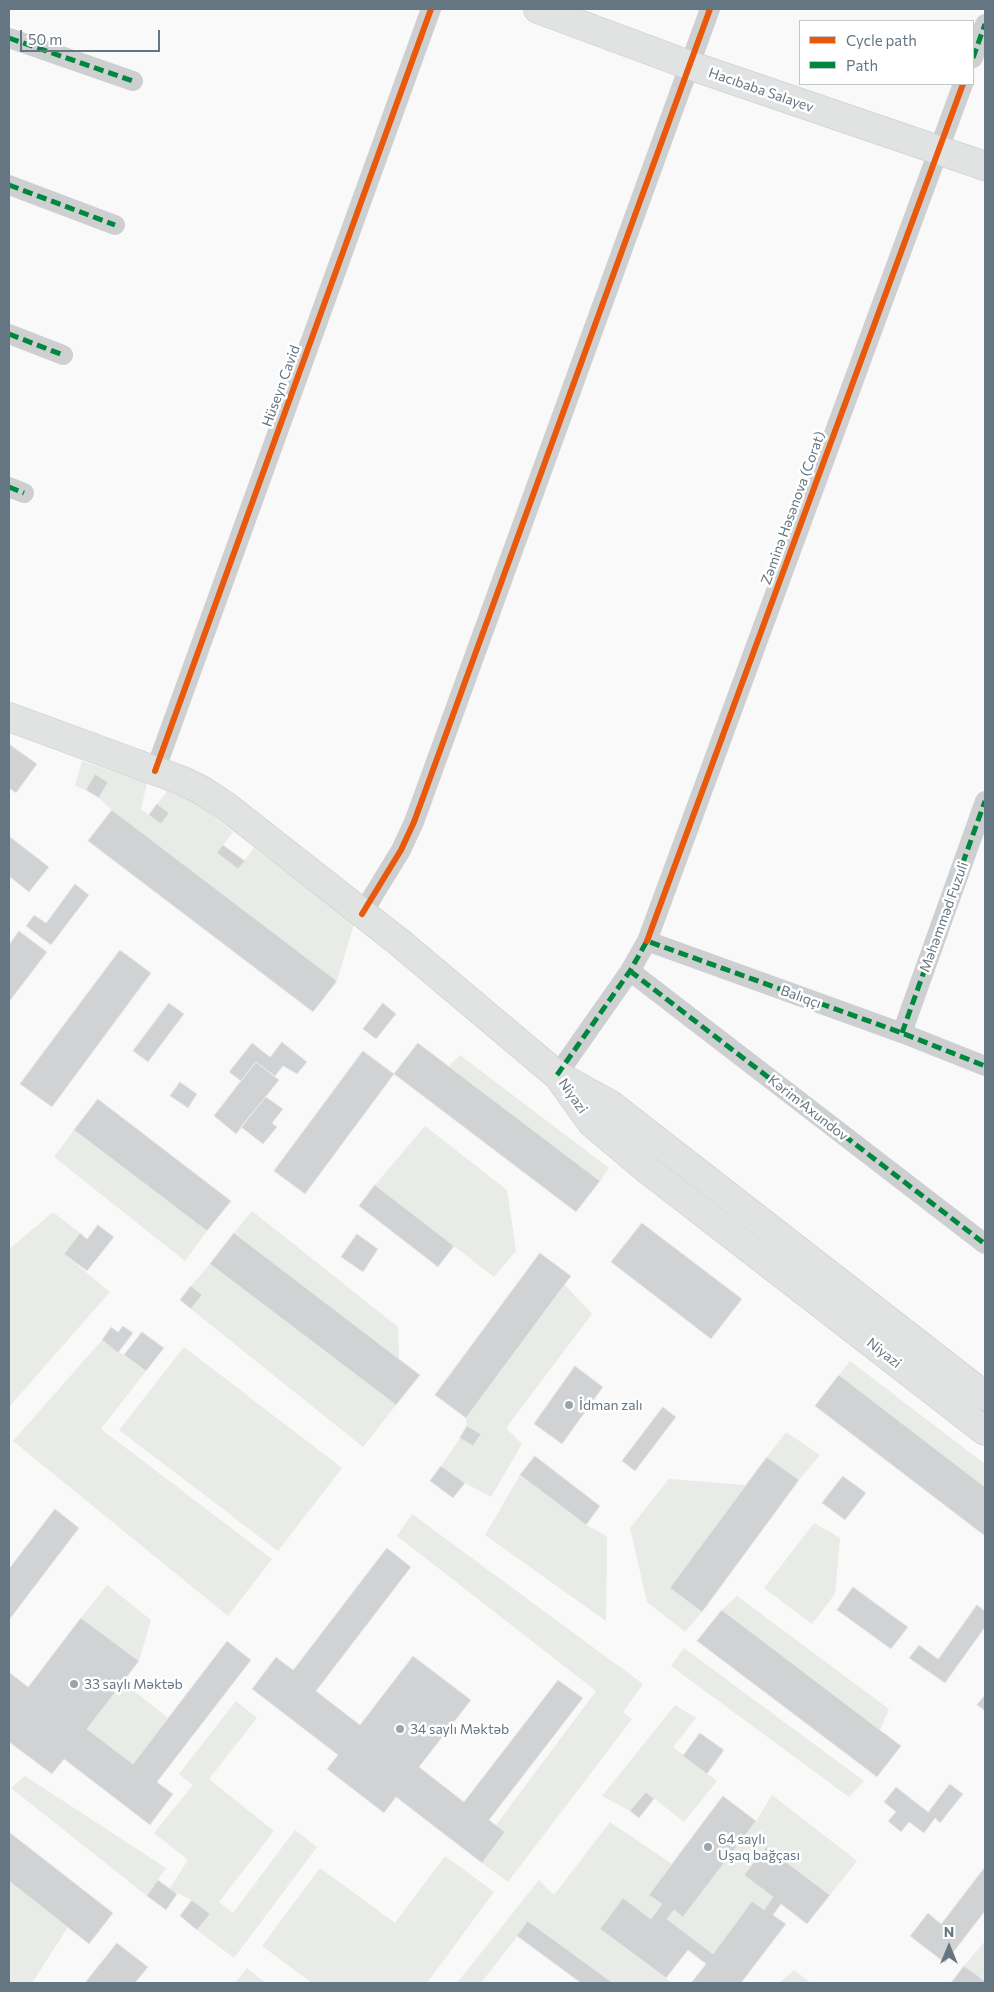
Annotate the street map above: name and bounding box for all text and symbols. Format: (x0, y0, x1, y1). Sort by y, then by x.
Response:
scale bar (22, 20, 162, 52)
legend (799, 20, 974, 85)
text: 50 m (28, 30, 62, 48)
text: Cycle path (846, 31, 917, 49)
text: Path (846, 56, 878, 74)
street label: Hacıbaba Salayev (706, 64, 816, 116)
street label: Hüseyn Cavid (258, 343, 304, 429)
street label: Zəminə Həsənova (Corat) (757, 429, 829, 587)
street label: Məhəmməd Fuzuli (916, 860, 972, 974)
street label: Balıqçı (778, 982, 824, 1012)
street label: Kərim Axundov (765, 1071, 851, 1145)
street label: Niyazi (555, 1075, 591, 1117)
street label: Niyazi (863, 1334, 905, 1372)
place label: İdman zalı (579, 1397, 643, 1413)
marker: İdman zalı (563, 1399, 575, 1411)
place label: 33 saylı Məktəb (84, 1676, 183, 1692)
marker: 33 saylı Məktəb (68, 1678, 80, 1690)
place label: 34 saylı Məktəb (410, 1721, 509, 1737)
marker: 34 saylı Məktəb (394, 1723, 406, 1735)
place label: 64 saylı Uşaq bağçası (718, 1831, 800, 1864)
marker: 64 saylı Uşaq bağçası (702, 1841, 714, 1853)
north arrow (924, 1922, 974, 1972)
text: N (944, 1923, 954, 1940)

